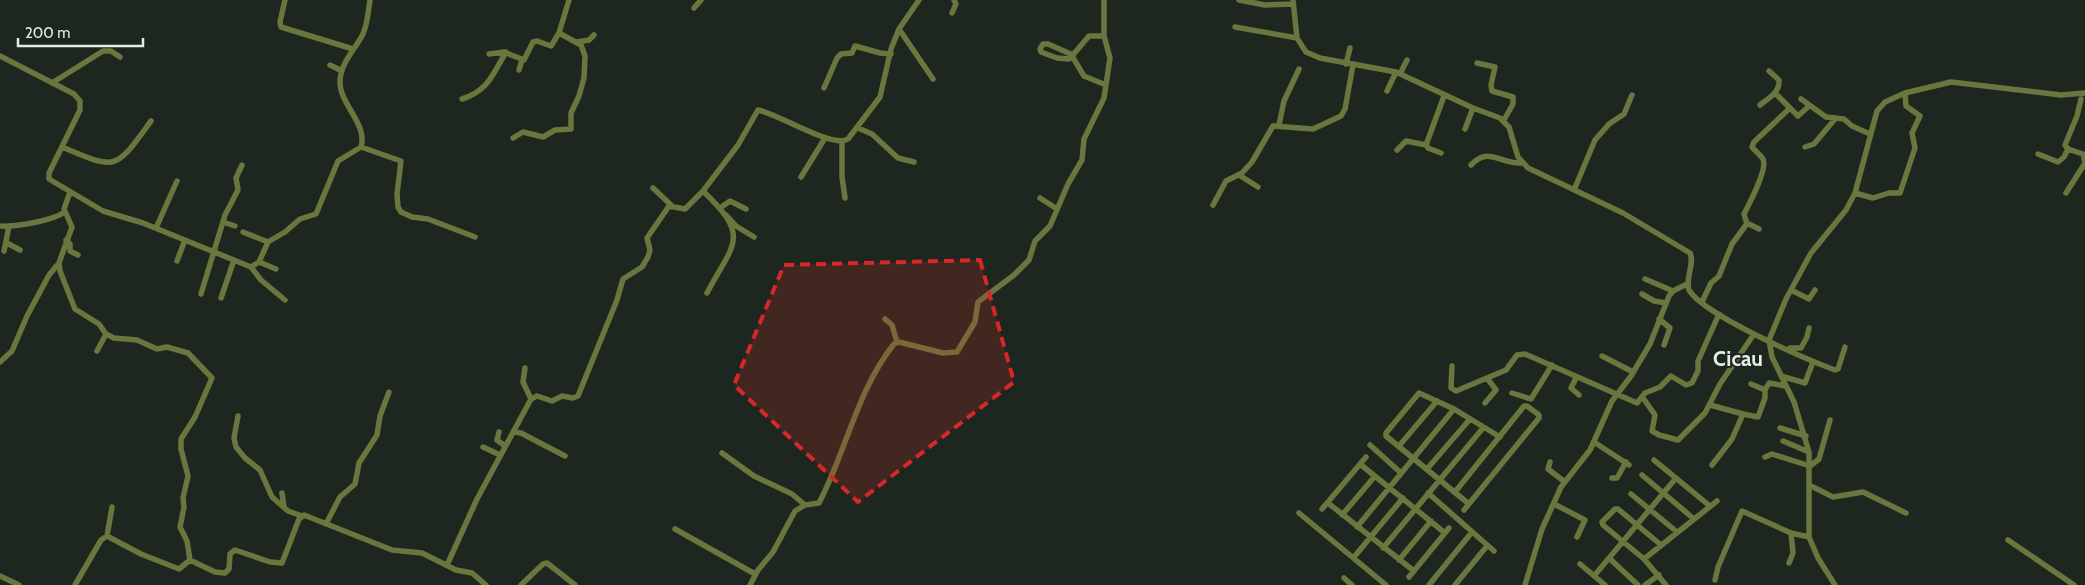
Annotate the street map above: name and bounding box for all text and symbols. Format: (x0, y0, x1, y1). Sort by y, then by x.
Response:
scale bar (18, 15, 142, 47)
text: 200 m (25, 24, 70, 42)
district label: Cicau (1713, 346, 1763, 371)

